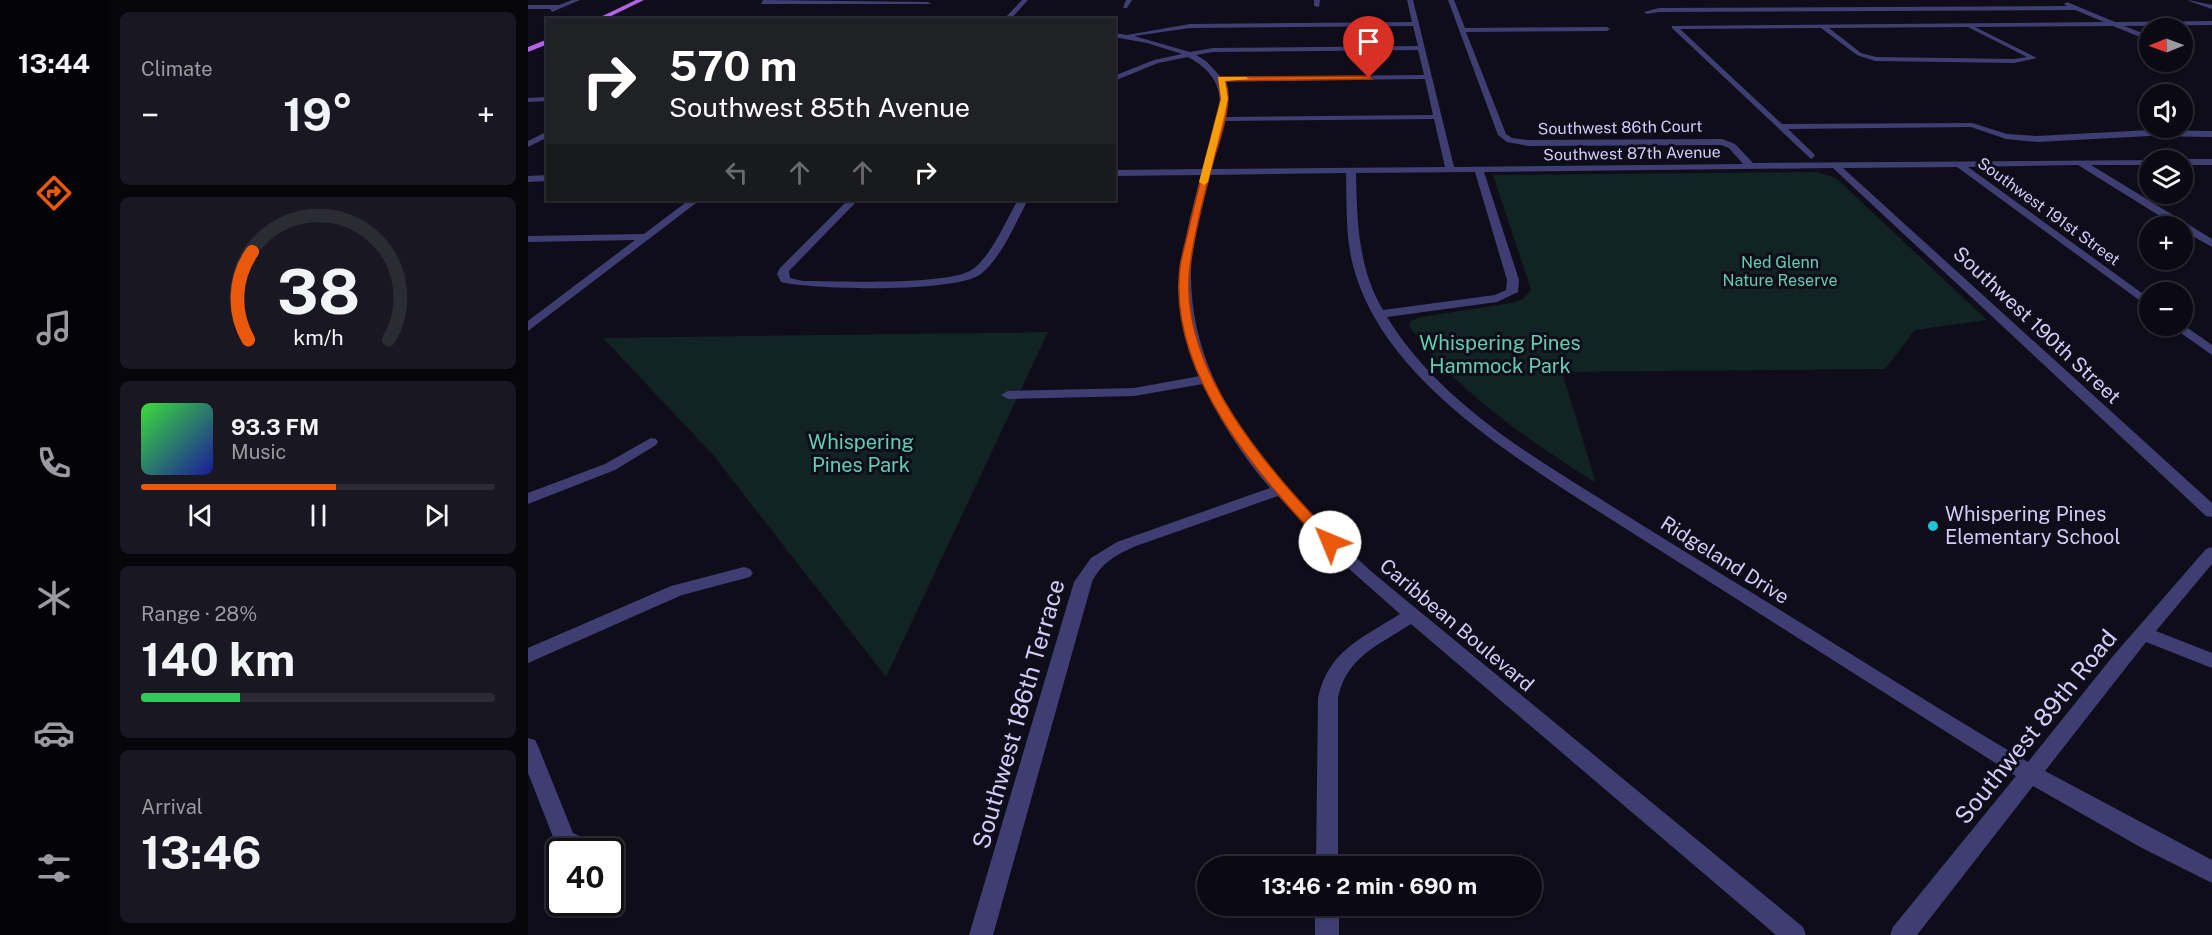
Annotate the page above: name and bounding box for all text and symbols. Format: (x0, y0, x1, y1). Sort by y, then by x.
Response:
pin (1343, 16, 1394, 78)
north arrow (2139, 18, 2193, 72)
map controls (2139, 18, 2193, 336)
icon: arrive (1352, 25, 1385, 58)
text: 570 m (669, 41, 797, 90)
icon: right (570, 42, 648, 120)
text: 13:44 (18, 47, 90, 79)
text: Climate (141, 57, 213, 81)
button: sound (2139, 84, 2193, 138)
text: 19° (283, 88, 353, 141)
text: Southwest 85th Avenue (669, 91, 970, 123)
text: − (141, 96, 159, 134)
text: + (477, 96, 495, 134)
street label: Southwest 86th Court (1537, 117, 1703, 138)
street label: Southwest 87th Avenue (1543, 142, 1721, 165)
button: layers (2139, 150, 2193, 204)
street label: Southwest 191st Street (1974, 153, 2124, 269)
icon: left (720, 156, 753, 189)
icon: ahead (783, 156, 816, 189)
icon: ahead (846, 156, 879, 189)
icon: right (909, 156, 942, 189)
icon: directions (33, 172, 75, 214)
button: + (2139, 216, 2193, 270)
street label: Southwest 190th Street (1948, 241, 2126, 409)
park label: Ned Glenn Nature Reserve (1722, 253, 1838, 290)
text: 38 (276, 255, 360, 328)
button: − (2139, 282, 2193, 336)
icon: music (33, 307, 75, 349)
text: km/h (293, 325, 343, 350)
park label: Whispering Pines Hammock Park (1419, 331, 1581, 378)
text: 93.3 FM (231, 414, 319, 440)
park label: Whispering Pines Park (808, 430, 914, 477)
text: Music (231, 440, 286, 464)
icon: phone (33, 442, 75, 484)
icon: previous (184, 499, 217, 532)
icon: pause (302, 499, 335, 532)
icon: next (420, 499, 453, 532)
place label: Whispering Pines Elementary School (1945, 502, 2120, 549)
position arrow (1298, 510, 1362, 574)
street label: Ridgeland Drive (1656, 511, 1794, 609)
marker: Whispering Pines Elementary School (1926, 519, 1940, 533)
street label: Caribbean Boulevard (1375, 554, 1539, 696)
street label: Southwest 186th Terrace (966, 576, 1070, 852)
icon: climate (33, 577, 75, 619)
text: Range · 28% (141, 602, 257, 626)
street label: Southwest 89th Road (1948, 624, 2122, 829)
text: 140 km (141, 633, 295, 686)
icon: car (33, 712, 75, 754)
text: Arrival (141, 795, 203, 819)
text: 13:46 (141, 826, 261, 879)
speed limit sign: 40 (546, 838, 624, 916)
icon: filters (33, 847, 75, 889)
text: 13:46 · 2 min · 690 m (1262, 873, 1477, 899)

